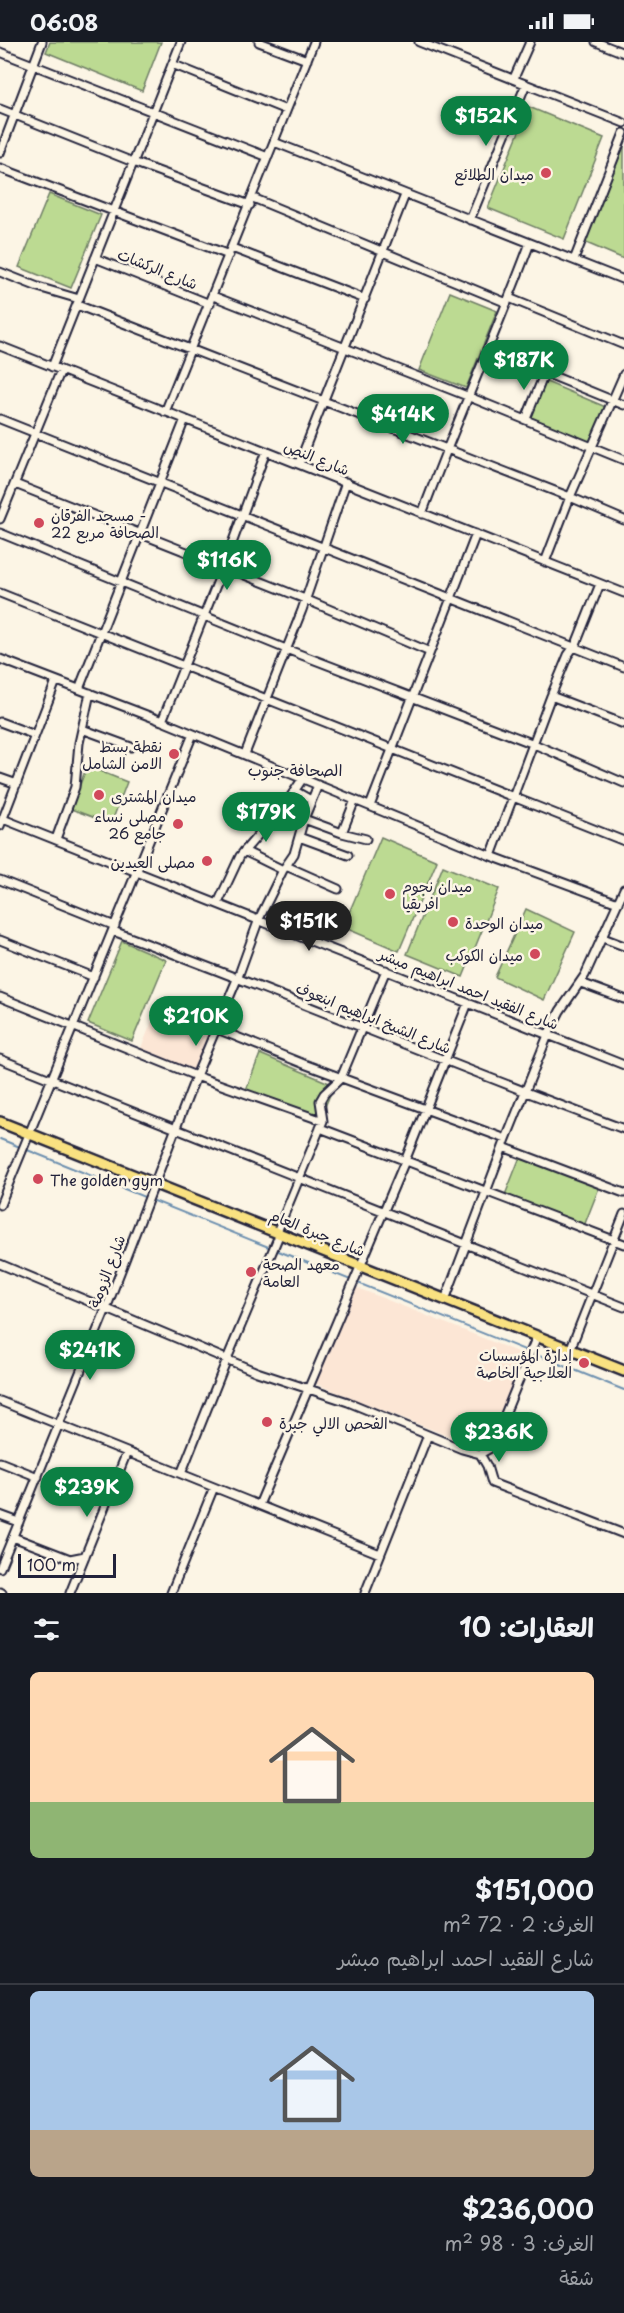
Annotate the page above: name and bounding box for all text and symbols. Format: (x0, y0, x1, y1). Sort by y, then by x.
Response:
text: 06:08 (30, 5, 98, 38)
pin: $152K (444, 96, 528, 147)
text: $152K (455, 100, 517, 130)
place label: ميدان الطلائع (454, 162, 534, 186)
marker: ميدان الطلائع (539, 166, 553, 180)
street label: شارع الركشات (114, 241, 202, 295)
pin: $187K (482, 340, 566, 391)
text: $187K (494, 344, 554, 374)
pin: $414K (361, 394, 445, 445)
text: $414K (371, 398, 435, 428)
street label: شارع النص (281, 433, 353, 481)
place label: مسجد الفرقان - الصحافة مربع 22 (51, 503, 159, 544)
marker: مسجد الفرقان - الصحافة مربع 22 (32, 516, 46, 530)
pin: $116K (185, 540, 269, 591)
text: $116K (197, 544, 257, 574)
place label: نقطة بسط الامن الشامل (82, 734, 162, 774)
marker: نقطة بسط الامن الشامل (167, 747, 181, 761)
district label: الصحافة جنوب (248, 757, 342, 781)
place label: ميدان المشترى (111, 784, 196, 807)
marker: ميدان المشترى (92, 788, 106, 802)
pin: $179K (224, 792, 308, 843)
text: $179K (236, 796, 296, 826)
place label: مصلى نساء جامع 26 (94, 804, 166, 845)
marker: مصلى نساء جامع 26 (171, 817, 185, 831)
place label: مصلى العيدين (111, 850, 195, 873)
marker: مصلى العيدين (200, 854, 214, 868)
place label: ميدان نجوم افريقيا (402, 874, 472, 914)
marker: ميدان نجوم افريقيا (383, 887, 397, 901)
pin: $151K (267, 901, 351, 952)
text: $151K (280, 905, 338, 935)
place label: ميدان الوحدة (465, 911, 543, 934)
marker: ميدان الوحدة (446, 915, 460, 929)
street label: شارع الفقيد احمد ابراهيم مبشر (373, 941, 562, 1037)
place label: ميدان الكوكب (445, 943, 523, 966)
marker: ميدان الكوكب (528, 947, 542, 961)
street label: شارع الشيخ ابراهيم ابنعوف (292, 975, 455, 1061)
pin: $210K (154, 996, 238, 1047)
text: $210K (163, 1000, 229, 1030)
place label: The golden gym (50, 1168, 163, 1191)
marker: The golden gym (31, 1172, 45, 1186)
street label: شارع جبرة العام (266, 1202, 369, 1263)
street label: شارع الزومة (82, 1231, 130, 1311)
place label: معهد الصحة العامة (263, 1252, 340, 1292)
marker: معهد الصحة العامة (244, 1265, 258, 1279)
pin: $241K (48, 1330, 132, 1381)
text: $241K (59, 1334, 121, 1364)
place label: إدارة المؤسسات العلاجية الخاصة (477, 1343, 572, 1383)
marker: إدارة المؤسسات العلاجية الخاصة (577, 1356, 591, 1370)
place label: الفحص الالي جبرة (279, 1411, 388, 1437)
pin: $236K (457, 1412, 541, 1463)
marker: الفحص الالي جبرة (260, 1415, 274, 1429)
text: $236K (465, 1416, 533, 1446)
pin: $239K (45, 1467, 129, 1518)
text: $239K (54, 1471, 120, 1501)
scale bar (18, 1551, 116, 1578)
text: 100 m (27, 1552, 76, 1576)
text: العقارات: 10 (459, 1607, 594, 1646)
icon: filters (30, 1613, 63, 1646)
icon: home (258, 1711, 366, 1819)
text: $151,000 (475, 1870, 594, 1909)
text: الغرف: 2 · 72 m² (443, 1909, 594, 1939)
text: شارع الفقيد احمد ابراهيم مبشر (338, 1943, 594, 1973)
icon: home (258, 2030, 366, 2138)
text: $236,000 (462, 2189, 594, 2228)
text: الغرف: 3 · 98 m² (445, 2228, 594, 2258)
text: شقة (559, 2262, 594, 2292)

